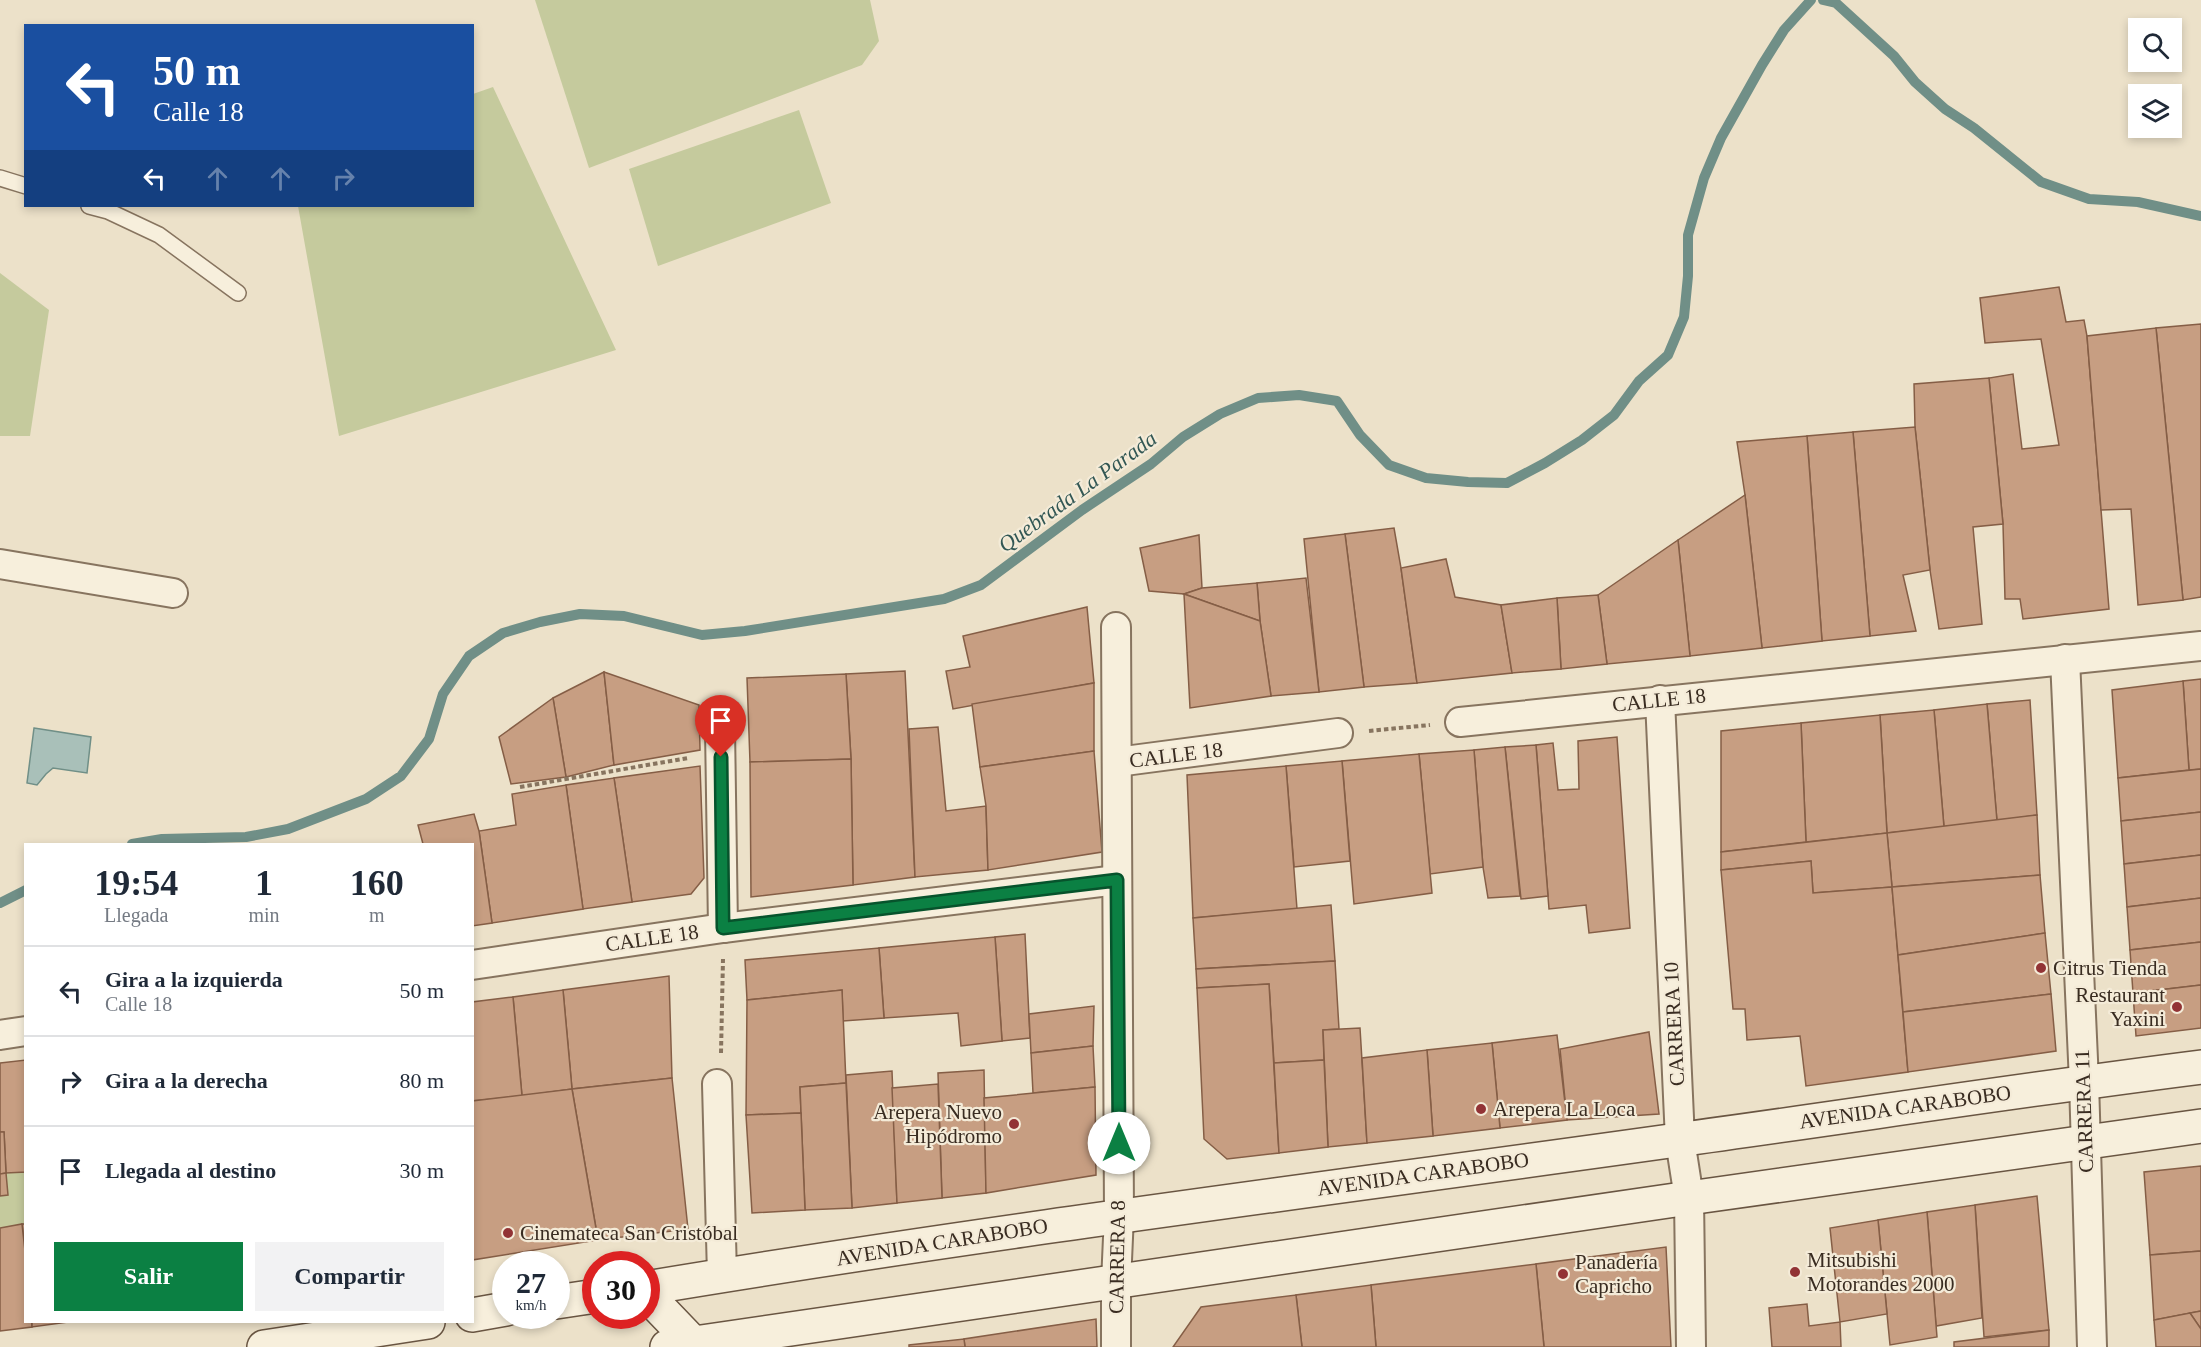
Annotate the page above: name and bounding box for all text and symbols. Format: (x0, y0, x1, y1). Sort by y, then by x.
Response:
map controls (2128, 18, 2182, 138)
button: search (2128, 18, 2182, 72)
icon: left (54, 48, 132, 126)
text: 50 m (153, 48, 241, 94)
button: layers (2128, 84, 2182, 138)
text: Calle 18 (153, 97, 244, 127)
icon: left (138, 162, 171, 195)
icon: ahead (201, 162, 234, 195)
icon: ahead (264, 162, 297, 195)
icon: right (327, 162, 360, 195)
water label: Quebrada La Parada (993, 426, 1161, 557)
street label: CALLE 18 (1611, 683, 1707, 717)
pin (695, 695, 746, 757)
icon: arrive (704, 704, 737, 737)
street label: CALLE 18 (1128, 737, 1224, 773)
text: 19:54 (94, 863, 178, 903)
text: 1 (255, 863, 273, 903)
text: 160 (350, 863, 404, 903)
text: Llegada (104, 904, 168, 926)
text: min (248, 904, 280, 926)
text: m (369, 904, 385, 926)
street label: CALLE 18 (604, 920, 700, 956)
place label: Citrus Tienda (2053, 956, 2167, 980)
street label: CARRERA 10 (1659, 961, 1689, 1087)
marker: Citrus Tienda (2034, 961, 2048, 975)
text: Gira a la izquierda (105, 967, 283, 992)
icon: left (54, 975, 87, 1008)
text: 50 m (399, 978, 444, 1003)
place label: Restaurant Yaxini (2075, 983, 2165, 1031)
text: Calle 18 (105, 993, 172, 1015)
marker: Restaurant Yaxini (2170, 1000, 2184, 1014)
street label: CARRERA 11 (2070, 1049, 2098, 1173)
icon: right (54, 1065, 87, 1098)
text: Gira a la derecha (105, 1068, 268, 1093)
text: 80 m (399, 1068, 444, 1093)
street label: AVENIDA CARABOBO (1798, 1080, 2012, 1134)
place label: Arepera La Loca (1493, 1097, 1636, 1121)
place label: Arepera Nuevo Hipódromo (873, 1100, 1002, 1148)
marker: Arepera La Loca (1474, 1102, 1488, 1116)
position arrow (1087, 1111, 1151, 1175)
marker: Arepera Nuevo Hipódromo (1007, 1117, 1021, 1131)
street label: AVENIDA CARABOBO (1316, 1147, 1530, 1201)
icon: arrive (54, 1155, 87, 1188)
text: Llegada al destino (105, 1158, 276, 1183)
text: 30 m (399, 1158, 444, 1183)
street label: CARRERA 8 (1104, 1200, 1130, 1314)
street label: AVENIDA CARABOBO (835, 1213, 1049, 1271)
place label: Cinemateca San Cristóbal (520, 1221, 738, 1245)
marker: Cinemateca San Cristóbal (501, 1226, 515, 1240)
button: Salir (54, 1242, 243, 1311)
button: Compartir (255, 1242, 444, 1311)
place label: Mitsubishi Motorandes 2000 (1807, 1248, 1955, 1296)
place label: Panadería Capricho (1575, 1250, 1658, 1298)
speed limit sign: 30 (582, 1251, 660, 1329)
marker: Mitsubishi Motorandes 2000 (1788, 1265, 1802, 1279)
text: 27 (516, 1266, 546, 1299)
marker: Panadería Capricho (1556, 1267, 1570, 1281)
text: km/h (516, 1297, 546, 1313)

